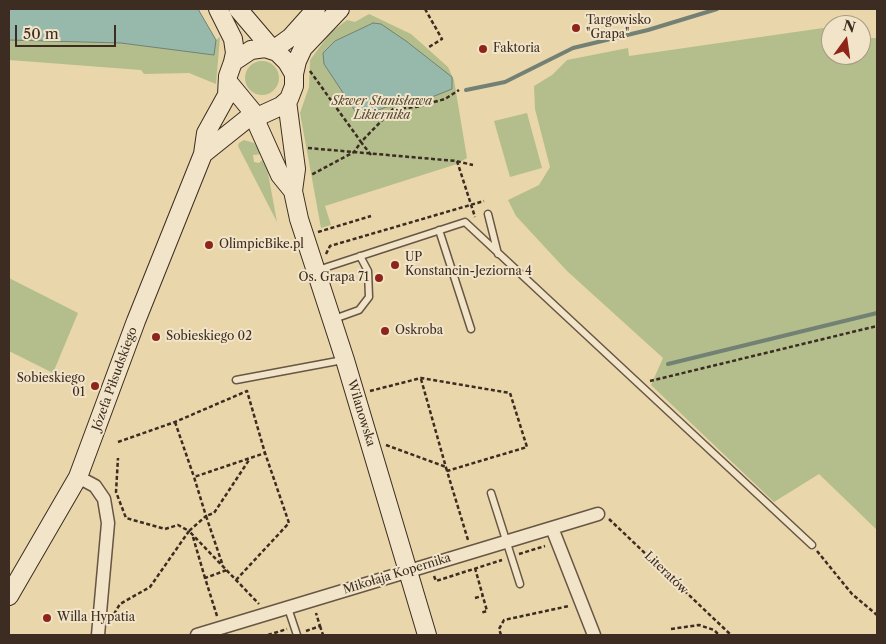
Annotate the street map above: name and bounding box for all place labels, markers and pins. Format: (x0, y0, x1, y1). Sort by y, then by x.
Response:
place label: Targowisko "Grapa" (586, 14, 651, 42)
marker: Targowisko "Grapa" (570, 22, 582, 34)
place label: Faktoria (493, 42, 540, 56)
marker: Faktoria (477, 43, 489, 55)
place label: OlimpicBike.pl (219, 238, 304, 252)
marker: OlimpicBike.pl (203, 239, 215, 251)
place label: UP Konstancin-Jeziorna 4 (405, 251, 532, 279)
marker: UP Konstancin-Jeziorna 4 (389, 259, 401, 271)
place label: Os. Grapa 71 (299, 271, 369, 285)
marker: Os. Grapa 71 (373, 272, 385, 284)
place label: Oskroba (395, 324, 443, 338)
marker: Oskroba (379, 325, 391, 337)
place label: Sobieskiego 02 (166, 330, 252, 344)
marker: Sobieskiego 02 (150, 331, 162, 343)
place label: Sobieskiego 01 (17, 372, 85, 400)
marker: Sobieskiego 01 (89, 380, 101, 392)
place label: Willa Hypatia (57, 611, 135, 625)
marker: Willa Hypatia (41, 612, 53, 624)

